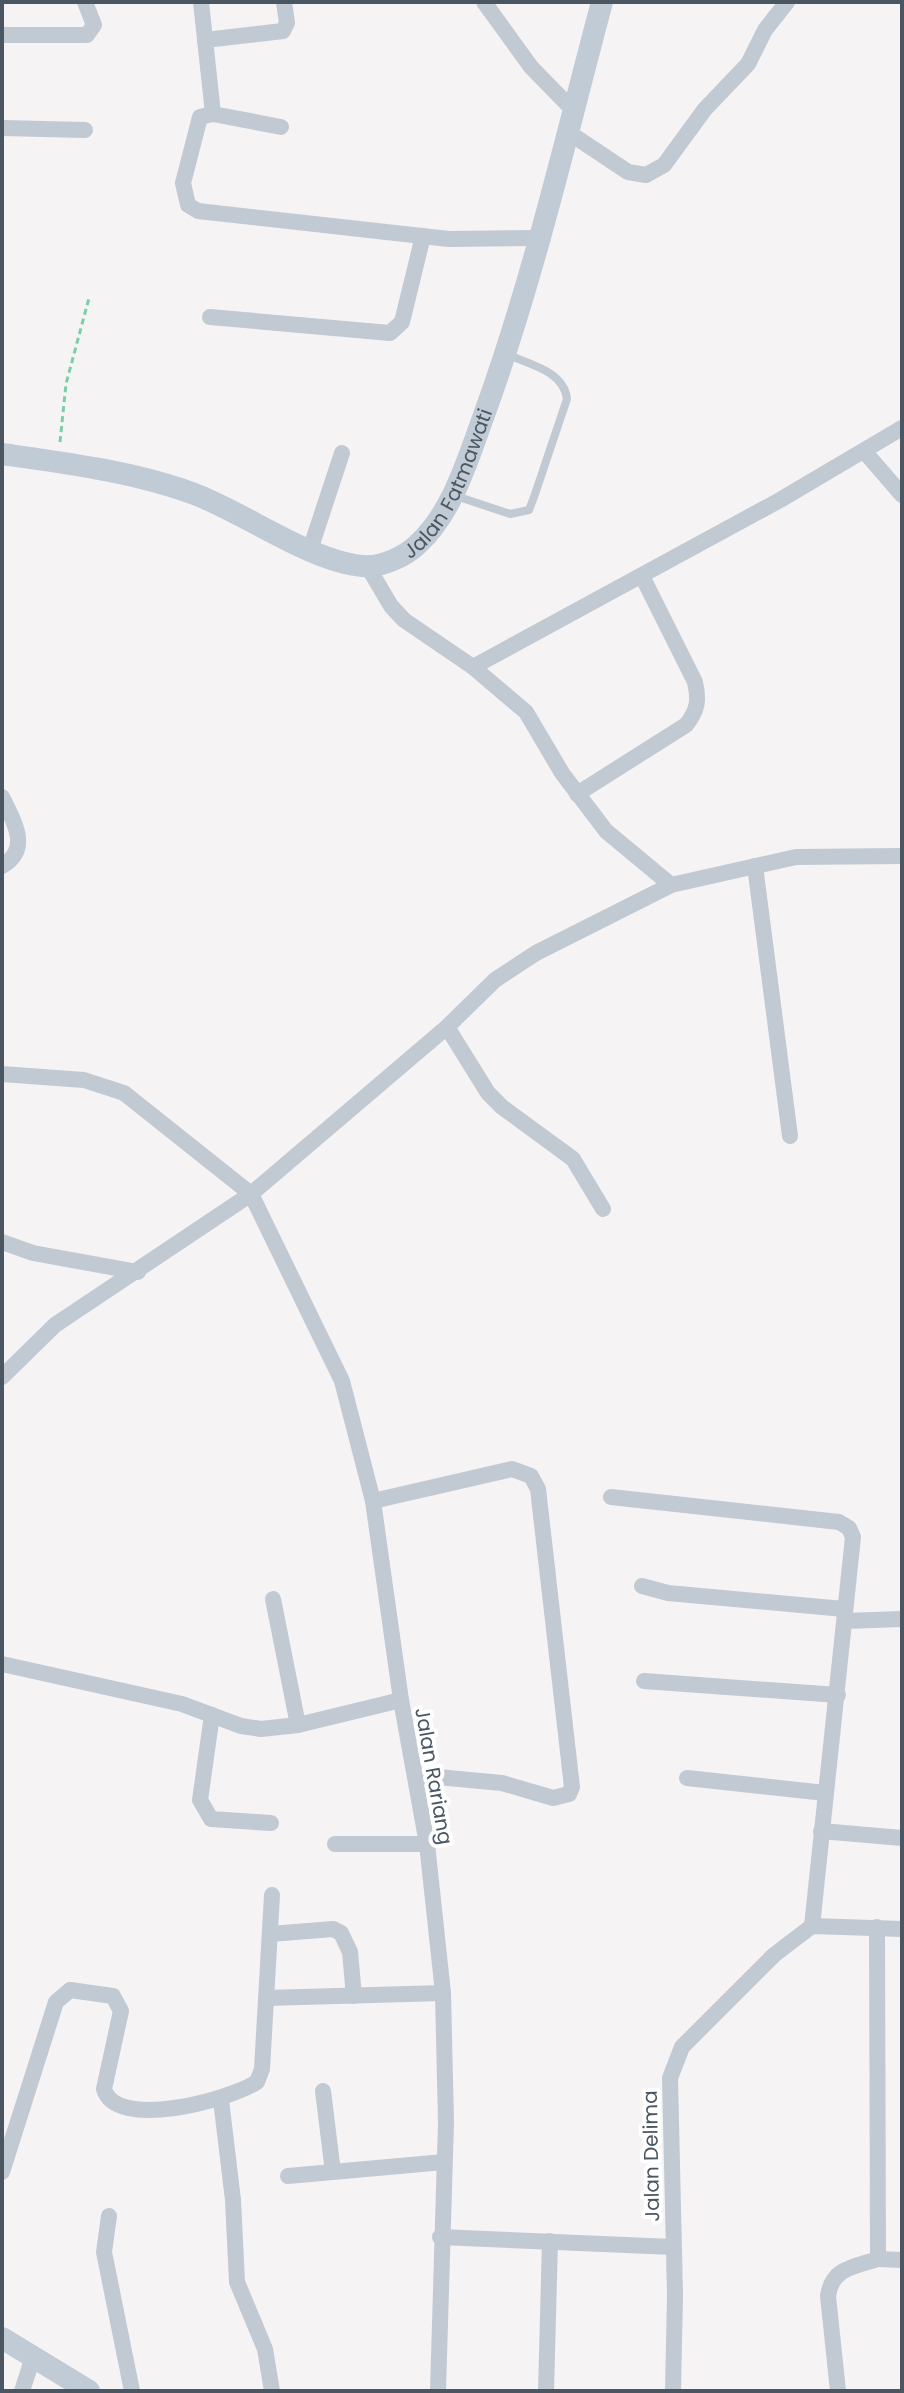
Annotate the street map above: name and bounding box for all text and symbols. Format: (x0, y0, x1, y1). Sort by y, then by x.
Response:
street label: Jalan Fatmawati (398, 405, 499, 565)
street label: Jalan Rariang (408, 1705, 460, 1847)
street label: Jalan Delima (636, 2090, 666, 2222)

